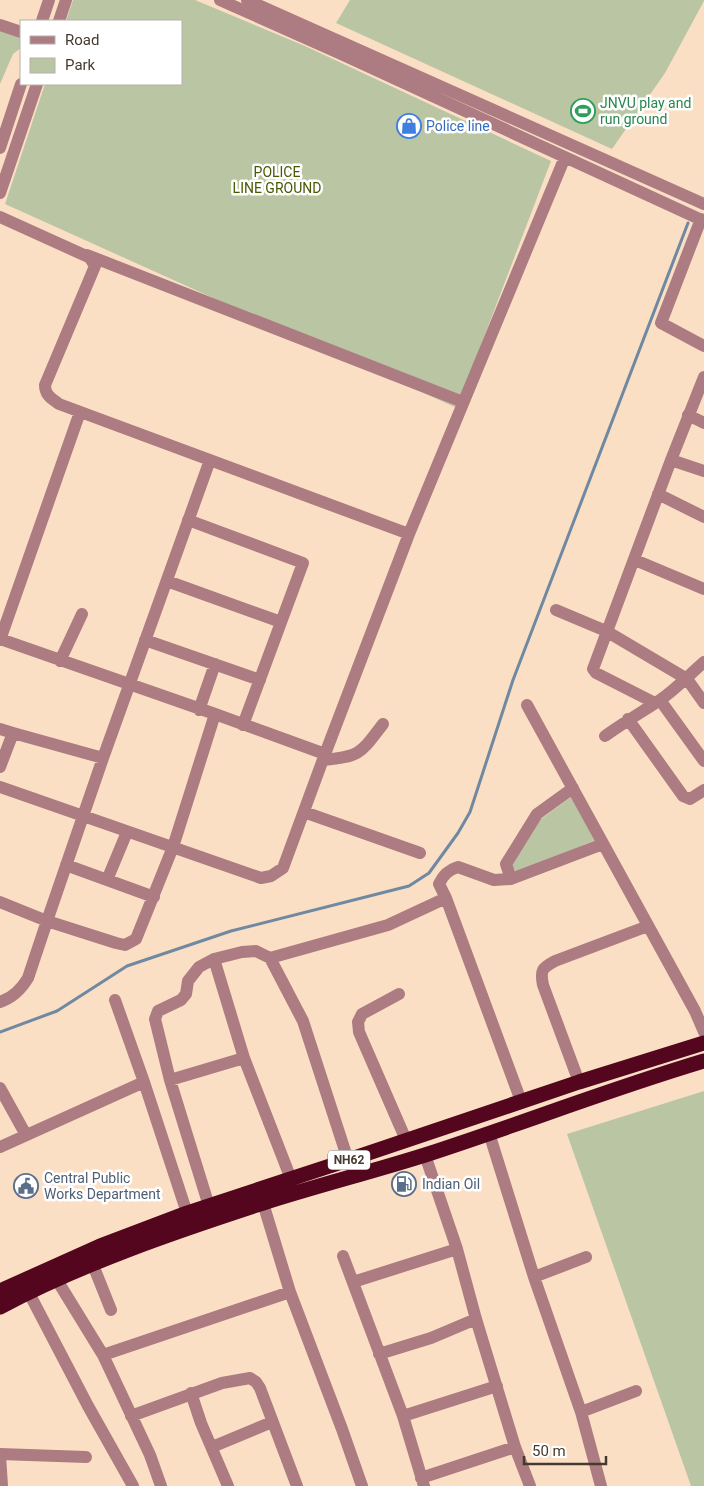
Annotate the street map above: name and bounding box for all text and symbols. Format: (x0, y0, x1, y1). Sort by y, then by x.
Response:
legend (20, 20, 182, 85)
text: Road (65, 31, 99, 49)
text: Park (65, 56, 96, 74)
place label: JNVU play and run ground (600, 95, 691, 127)
sports icon: JNVU play and run ground (570, 98, 596, 124)
shop icon: Police line (396, 113, 422, 139)
place label: Police line (426, 118, 490, 134)
park label: POLICE LINE GROUND (233, 164, 321, 196)
road number: NH62 (328, 1150, 370, 1170)
place label: Central Public Works Department (44, 1170, 161, 1202)
fuel station icon: Indian Oil (391, 1171, 417, 1197)
public building icon: Central Public Works Department (13, 1173, 39, 1199)
place label: Indian Oil (422, 1176, 480, 1192)
scale bar (524, 1434, 606, 1466)
text: 50 m (532, 1442, 566, 1460)

